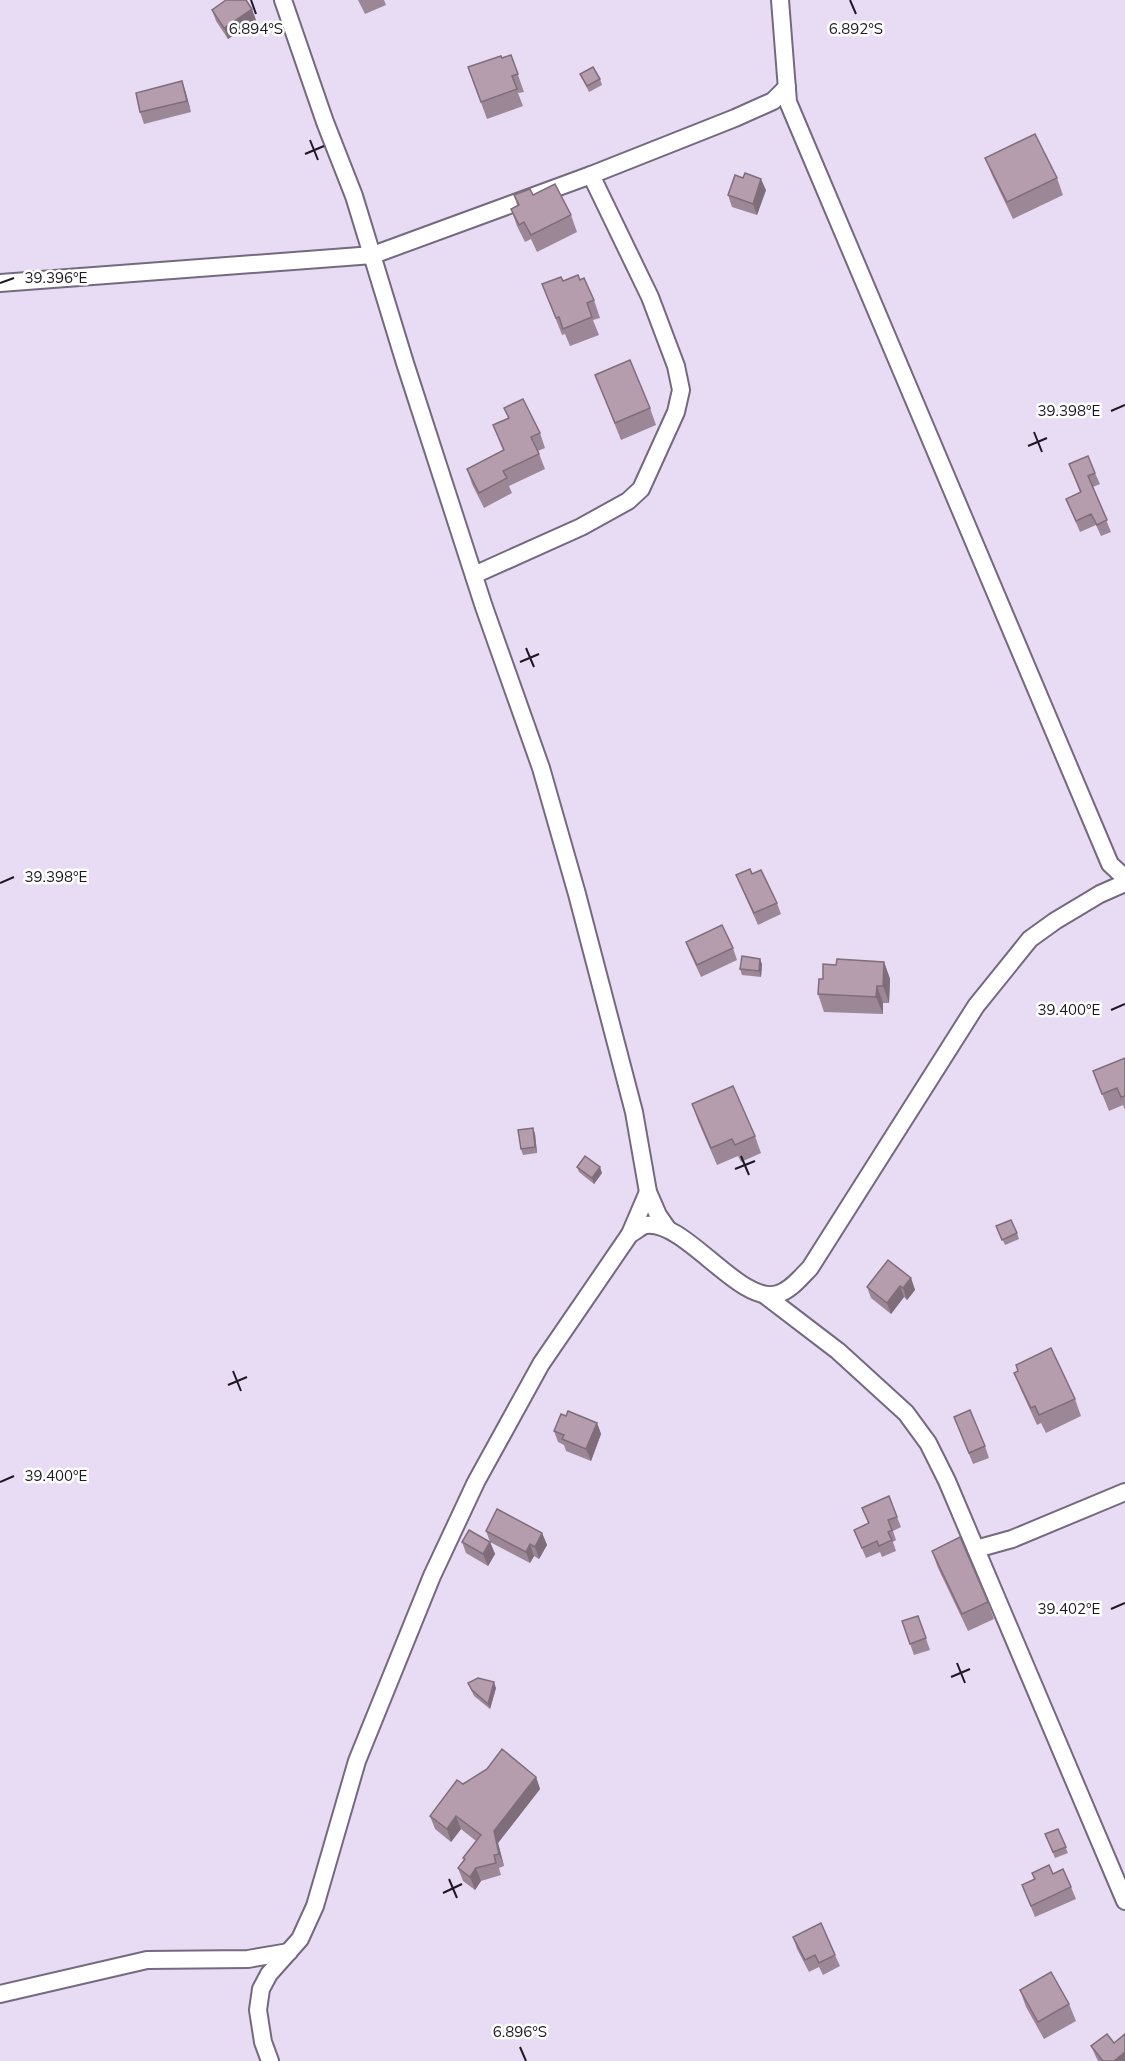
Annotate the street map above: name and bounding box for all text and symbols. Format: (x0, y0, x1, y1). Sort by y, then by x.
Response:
text: 6.894°S (229, 19, 283, 38)
text: 6.892°S (829, 19, 883, 38)
text: 39.396°E (25, 268, 88, 287)
text: 39.398°E (1038, 401, 1101, 420)
text: 39.398°E (25, 867, 88, 886)
text: 39.400°E (1038, 1000, 1101, 1019)
text: 39.400°E (25, 1466, 88, 1485)
text: 39.402°E (1038, 1599, 1101, 1618)
text: 6.896°S (493, 2022, 547, 2041)

